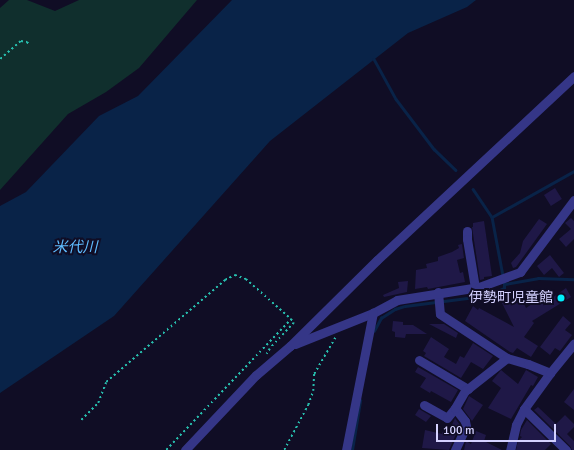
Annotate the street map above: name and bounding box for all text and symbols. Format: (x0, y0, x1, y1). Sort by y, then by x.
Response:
water label: 米代川 (53, 239, 97, 257)
place label: 伊勢町児童館 (469, 290, 553, 306)
marker: 伊勢町児童館 (556, 293, 566, 303)
scale bar (438, 416, 558, 442)
text: 100 m (443, 423, 475, 438)

